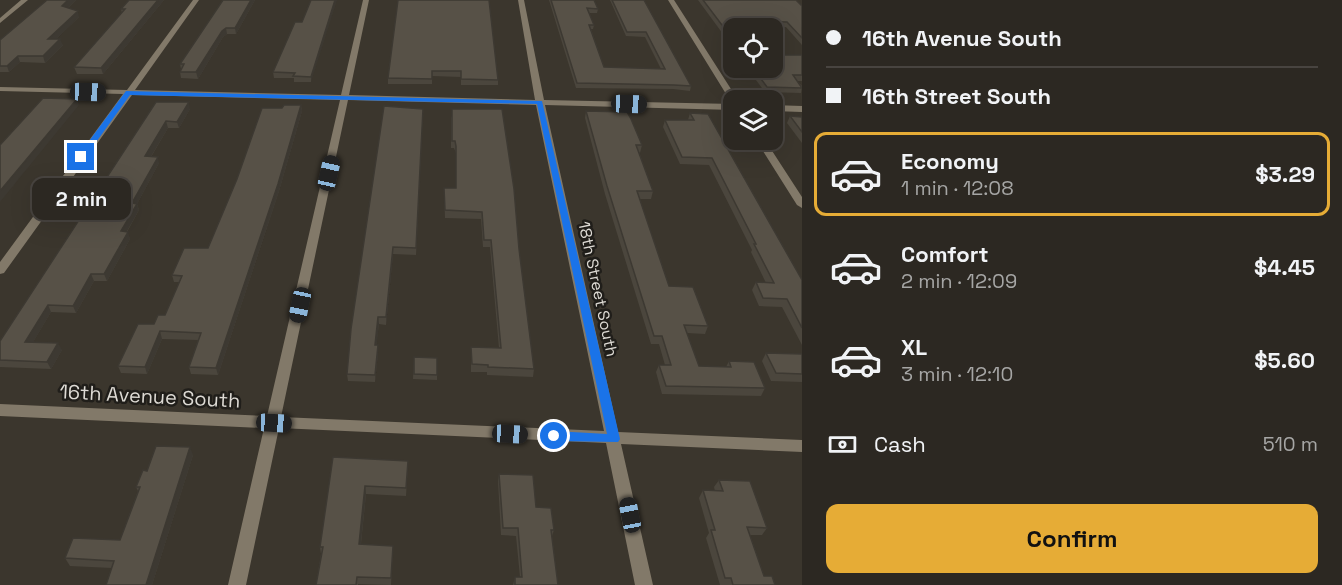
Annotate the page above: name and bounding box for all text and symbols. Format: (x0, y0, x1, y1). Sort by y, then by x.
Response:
map controls (723, 18, 783, 150)
button: locate (723, 18, 783, 78)
text: 16th Avenue South (862, 24, 1062, 52)
car (70, 82, 106, 102)
text: 16th Street South (862, 82, 1051, 110)
button: layers (723, 90, 783, 150)
car (611, 94, 647, 114)
route end (67, 143, 94, 170)
icon: car (829, 147, 883, 201)
text: Economy (901, 147, 999, 175)
car (316, 153, 342, 193)
text: $3.29 (1255, 160, 1315, 188)
text: 1 min · 12:08 (901, 175, 1014, 201)
callout: 2 min (32, 178, 130, 220)
text: 2 min (56, 186, 107, 212)
street label: 18th Street South (573, 220, 623, 358)
icon: car (829, 240, 883, 294)
text: Comfort (901, 240, 989, 268)
text: $4.45 (1254, 253, 1315, 281)
text: 2 min · 12:09 (901, 268, 1017, 294)
car (287, 286, 313, 324)
icon: car (829, 333, 883, 387)
text: XL (901, 333, 927, 361)
text: $5.60 (1254, 346, 1315, 374)
text: 3 min · 12:10 (901, 361, 1013, 387)
street label: 16th Avenue South (59, 378, 241, 414)
car (256, 413, 292, 433)
route start (540, 422, 567, 449)
car (492, 424, 528, 444)
icon: cash (826, 428, 859, 461)
text: Cash (874, 430, 926, 458)
text: 510 m (1263, 431, 1318, 457)
car (618, 496, 642, 534)
button: Confirm (826, 504, 1318, 573)

